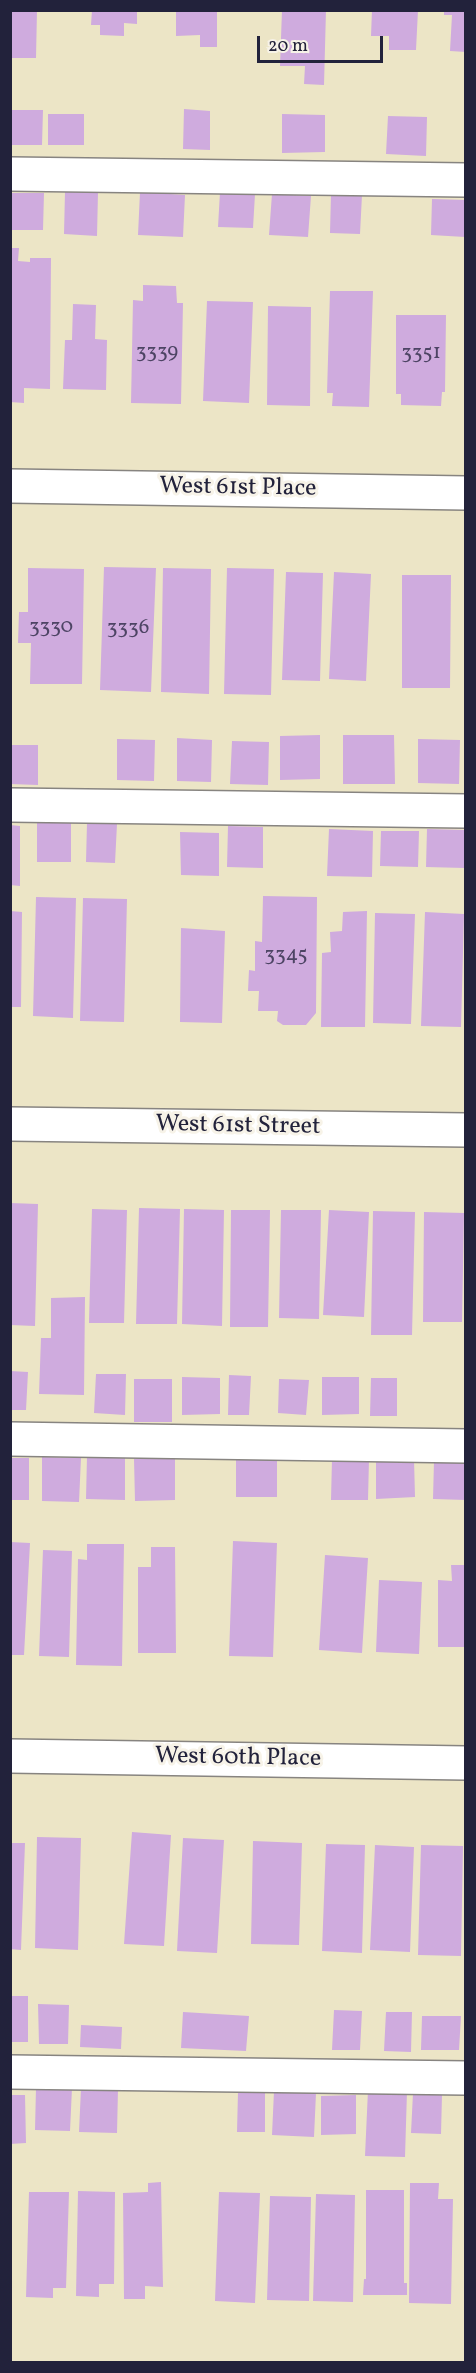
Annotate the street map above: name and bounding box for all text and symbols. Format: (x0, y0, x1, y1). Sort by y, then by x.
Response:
scale bar (260, 24, 386, 62)
text: 20 m (268, 34, 308, 59)
house number: 3339 (136, 340, 178, 366)
house number: 3351 (401, 341, 441, 367)
street label: West 61st Place (159, 473, 317, 505)
house number: 3330 (29, 615, 73, 641)
house number: 3336 (107, 616, 149, 642)
house number: 3345 (264, 943, 308, 969)
street label: West 61st Street (155, 1111, 321, 1143)
street label: West 60th Place (155, 1743, 321, 1775)

